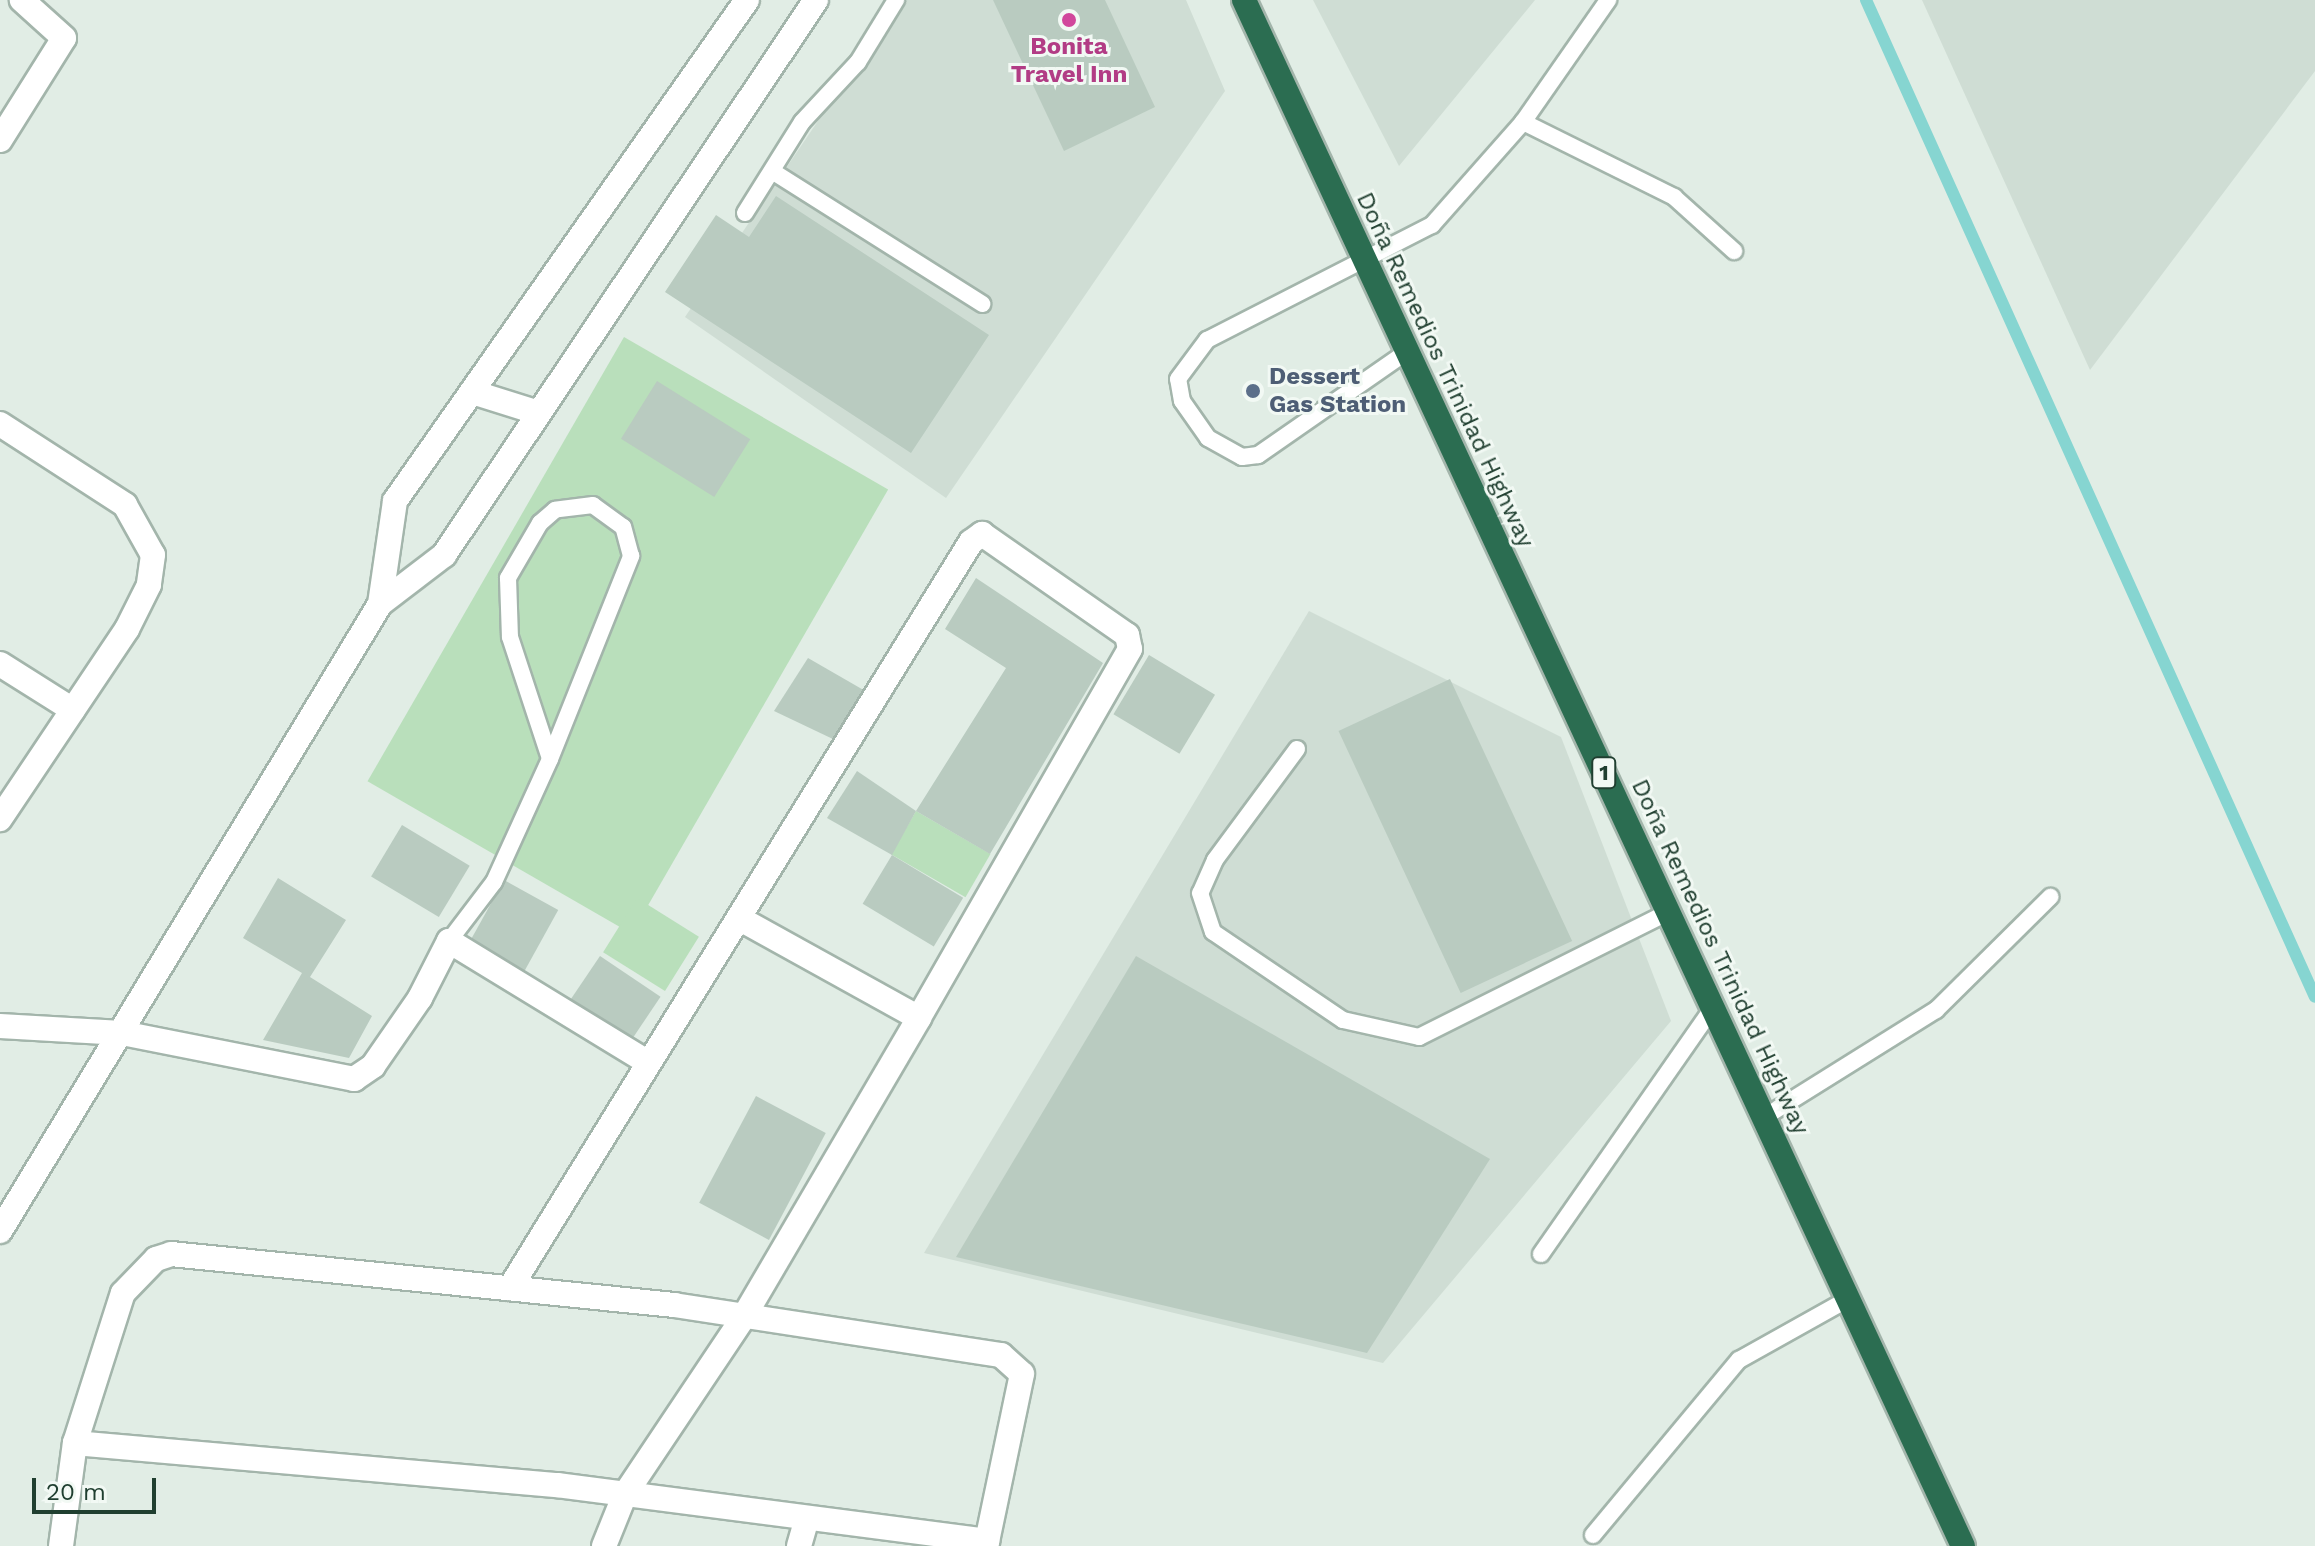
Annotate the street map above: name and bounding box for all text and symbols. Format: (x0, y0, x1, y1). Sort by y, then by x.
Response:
marker: Bonita Travel Inn (1060, 11, 1078, 29)
place label: Bonita Travel Inn (1011, 33, 1127, 89)
street label: Doña Remedios Trinidad Highway (1350, 187, 1540, 553)
place label: Dessert Gas Station (1269, 363, 1406, 419)
marker: Dessert Gas Station (1244, 382, 1262, 400)
road number: 1 (1590, 755, 1618, 791)
street label: Doña Remedios Trinidad Highway (1625, 774, 1815, 1140)
scale bar (36, 1462, 160, 1512)
text: 20 m (46, 1478, 106, 1506)

